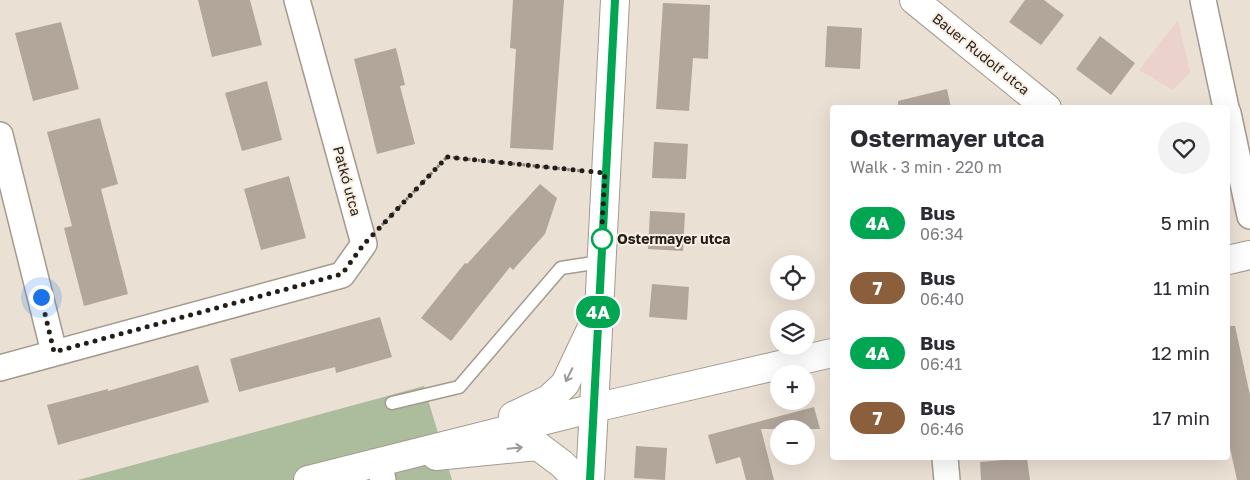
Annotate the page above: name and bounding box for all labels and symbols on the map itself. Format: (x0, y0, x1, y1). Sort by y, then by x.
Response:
street label: Bauer Rudolf utca (929, 9, 1033, 98)
street label: Patkó utca (330, 144, 365, 218)
marker: Ostermayer utca (591, 228, 613, 250)
place label: Ostermayer utca (617, 230, 730, 247)
your location (29, 285, 54, 310)
line badge: 4A (576, 296, 620, 328)
one-way arrow (564, 367, 574, 382)
one-way arrow (507, 444, 523, 453)

